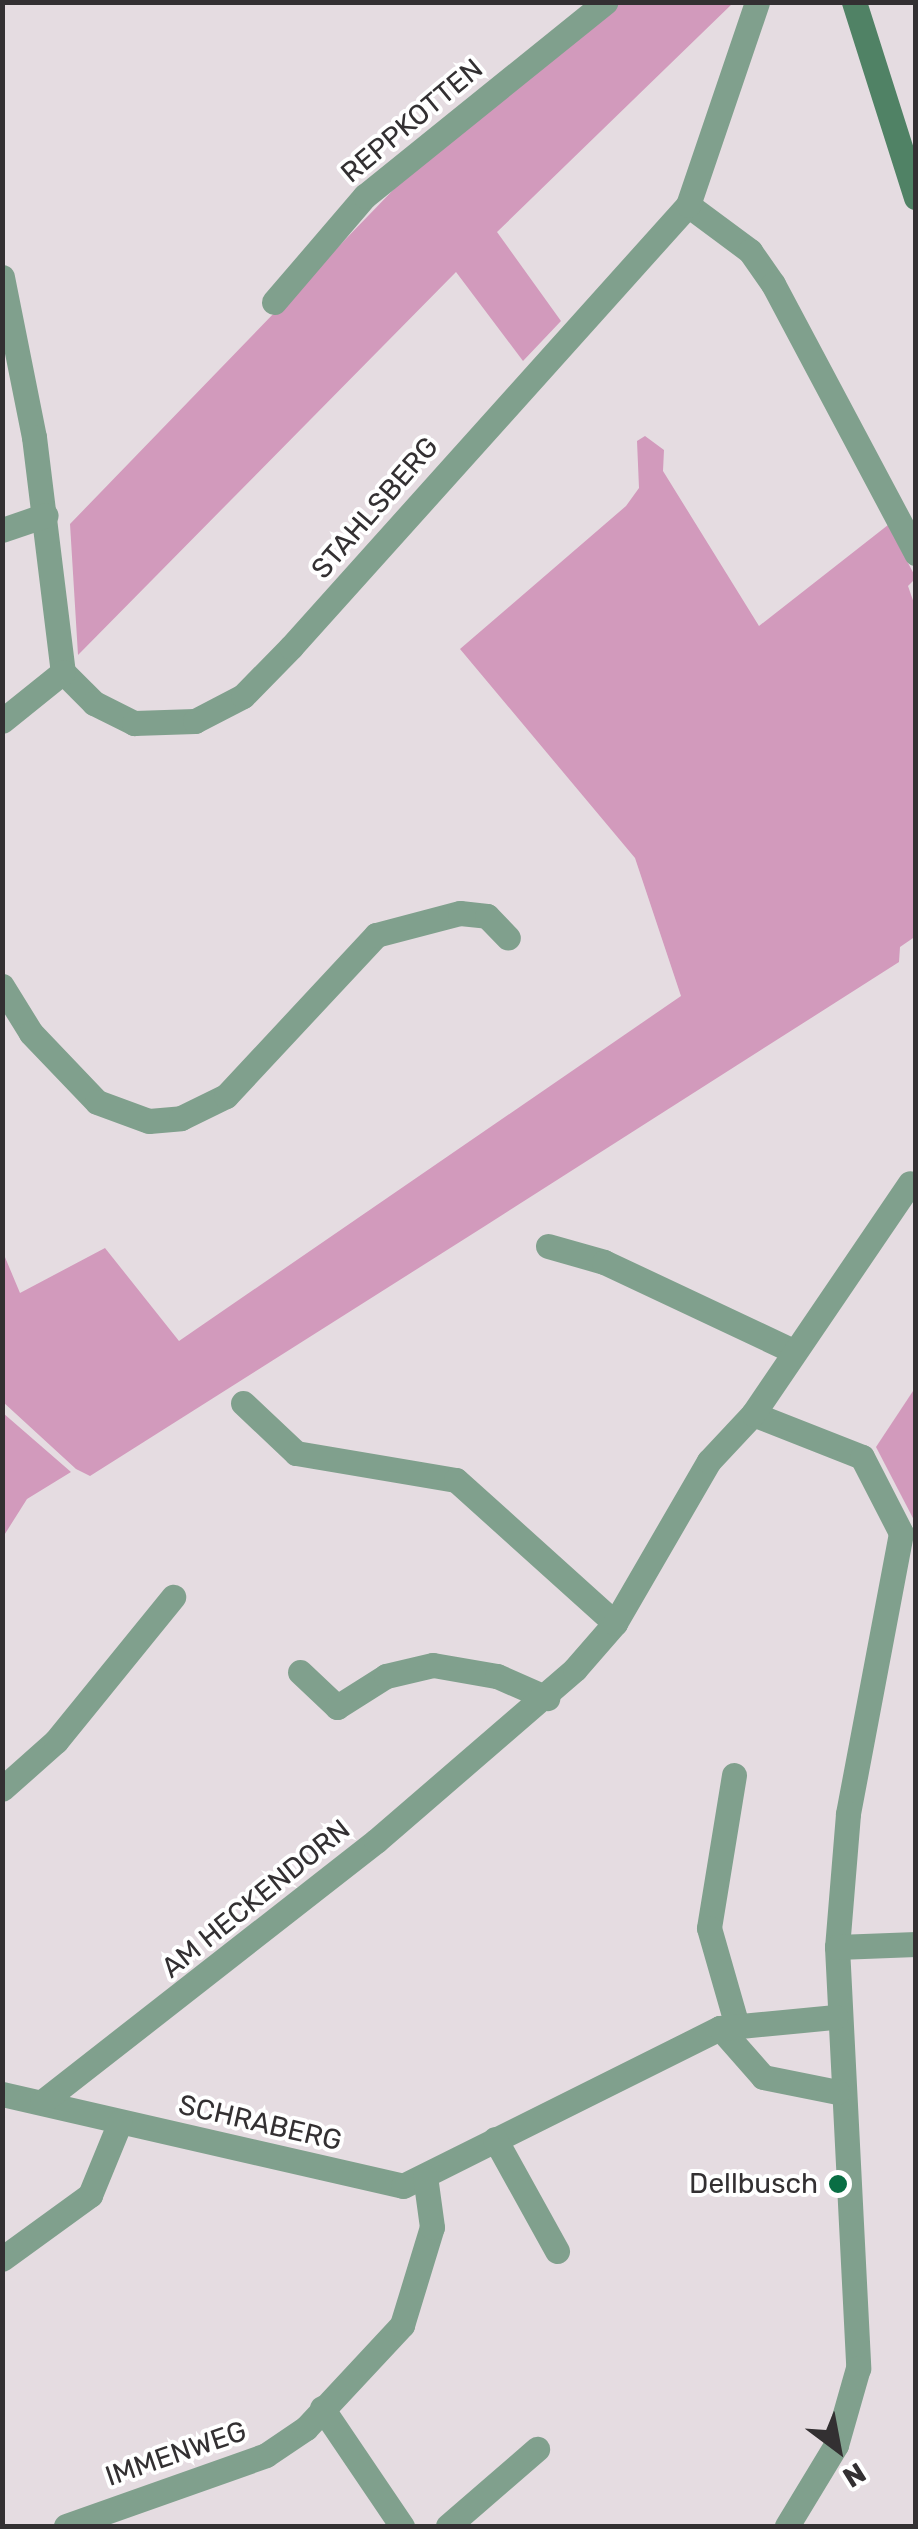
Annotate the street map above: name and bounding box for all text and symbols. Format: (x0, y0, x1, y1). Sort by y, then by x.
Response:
street label: REPPKOTTEN (334, 52, 490, 190)
street label: STAHLSBERG (304, 430, 446, 586)
street label: AM HECKENDORN (155, 1813, 357, 1985)
street label: SCHRABERG (175, 2088, 345, 2158)
place label: Dellbusch (689, 2167, 818, 2201)
marker: Dellbusch (827, 2173, 849, 2195)
north arrow (788, 2399, 888, 2499)
street label: IMMENWEG (101, 2414, 251, 2494)
text: N (837, 2456, 871, 2494)

